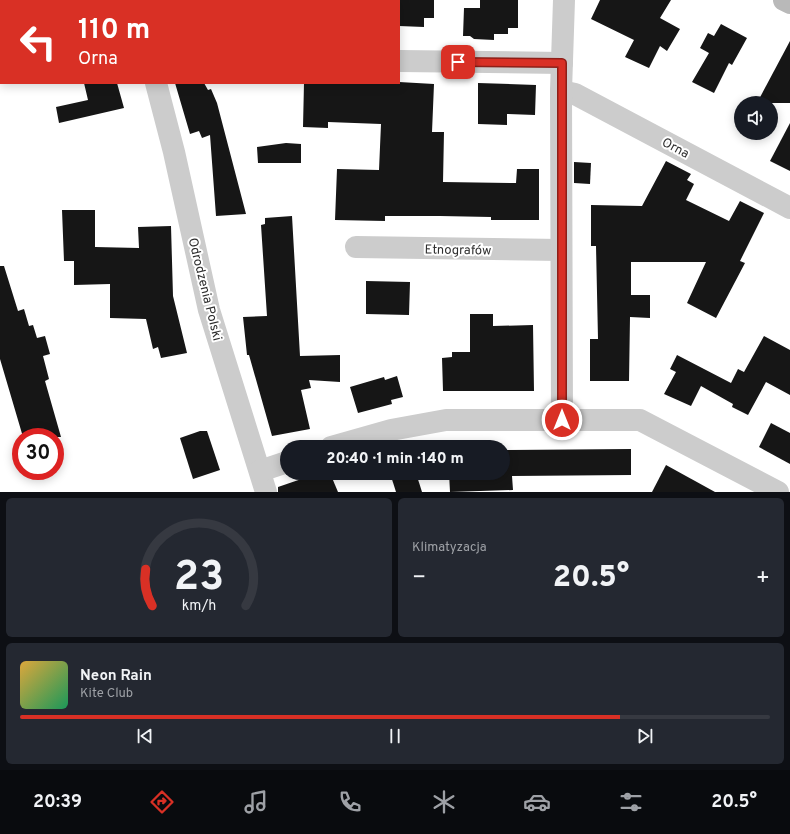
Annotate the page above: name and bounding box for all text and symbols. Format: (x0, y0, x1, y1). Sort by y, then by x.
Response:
text: 110 m (78, 13, 150, 49)
icon: left (12, 16, 64, 68)
pin (441, 45, 475, 79)
text: Orna (78, 48, 118, 71)
icon: arrive (447, 51, 469, 73)
map controls (734, 96, 778, 140)
button: sound (734, 96, 778, 140)
street label: Orna (659, 135, 692, 163)
street label: Odrodzenia Polski (184, 236, 225, 343)
street label: Etnografów (424, 242, 491, 260)
position arrow (541, 399, 583, 441)
speed limit sign: 30 (12, 428, 64, 480)
text: 20:40 · 1 min · 140 m (326, 450, 464, 469)
text: Klimatyzacja (412, 540, 487, 556)
text: 23 (174, 551, 224, 604)
text: 20.5° (553, 560, 629, 597)
text: − (412, 565, 426, 592)
text: + (756, 565, 770, 592)
text: km/h (182, 596, 216, 614)
text: Neon Rain (80, 667, 152, 686)
text: Kite Club (80, 686, 133, 702)
icon: previous (134, 725, 156, 747)
icon: pause (384, 725, 406, 747)
icon: next (634, 725, 656, 747)
icon: directions (148, 788, 176, 816)
icon: music (242, 788, 270, 816)
icon: phone (336, 788, 364, 816)
icon: climate (430, 788, 458, 816)
icon: car (523, 788, 551, 816)
icon: filters (617, 788, 645, 816)
text: 20:39 (33, 791, 82, 814)
text: 20.5° (711, 791, 757, 814)

